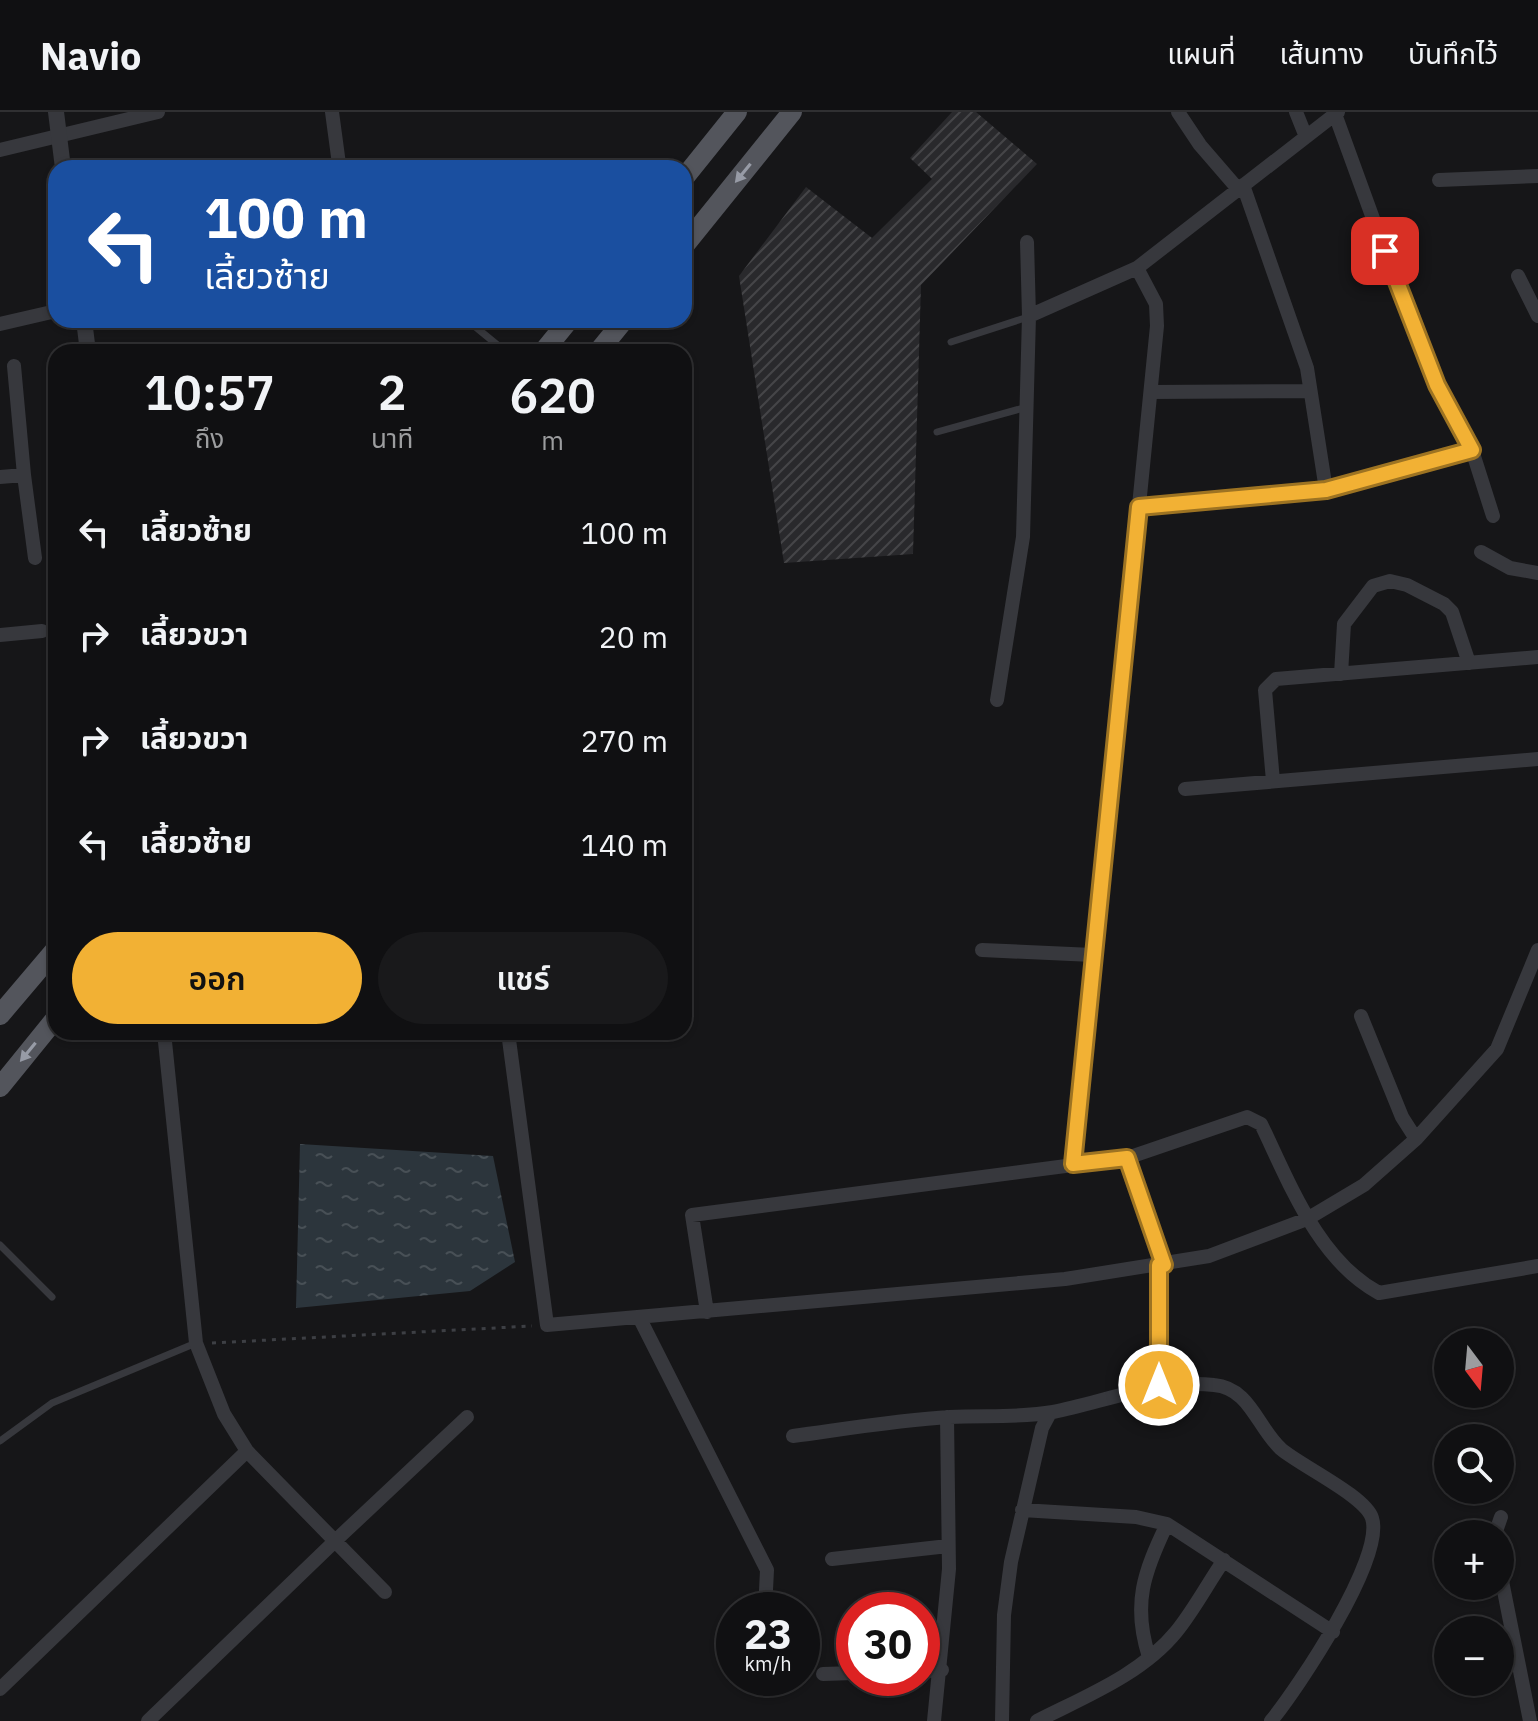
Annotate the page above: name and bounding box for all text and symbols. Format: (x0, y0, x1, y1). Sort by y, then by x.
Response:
text: Navio (40, 31, 142, 80)
text: แผนที่ (1167, 35, 1235, 72)
text: เส้นทาง (1279, 35, 1364, 72)
text: บันทึกไว้ (1408, 35, 1498, 72)
one-way arrow (735, 163, 752, 183)
text: 100 m (204, 181, 368, 253)
icon: left (72, 192, 176, 296)
pin (1351, 217, 1419, 285)
icon: arrive (1363, 229, 1407, 273)
text: เลี้ยวซ้าย (204, 252, 330, 299)
text: 10:57 (144, 361, 275, 423)
text: 2 (378, 361, 406, 423)
text: 620 (509, 364, 596, 426)
text: ถึง (195, 421, 224, 455)
text: นาที (371, 421, 413, 455)
text: m (541, 423, 564, 457)
icon: left (72, 510, 116, 554)
text: เลี้ยวซ้าย (140, 510, 252, 549)
text: 100 m (581, 513, 668, 552)
icon: right (72, 614, 116, 658)
text: เลี้ยวขวา (140, 614, 248, 653)
text: 20 m (599, 617, 668, 656)
icon: right (72, 718, 116, 762)
text: เลี้ยวขวา (140, 718, 248, 757)
text: 270 m (581, 721, 668, 760)
icon: left (72, 822, 116, 866)
text: เลี้ยวซ้าย (140, 822, 252, 861)
text: 140 m (581, 825, 668, 864)
button: ออก (72, 932, 362, 1024)
button: แชร์ (378, 932, 668, 1024)
one-way arrow (20, 1042, 37, 1062)
north arrow (1434, 1328, 1514, 1408)
map controls (1434, 1328, 1514, 1696)
position arrow (1117, 1343, 1201, 1427)
button: search (1434, 1424, 1514, 1504)
button: + (1434, 1520, 1514, 1600)
speed limit sign: 30 (836, 1592, 940, 1696)
text: 23 (744, 1608, 792, 1660)
button: − (1434, 1616, 1514, 1696)
text: km/h (744, 1650, 792, 1677)

